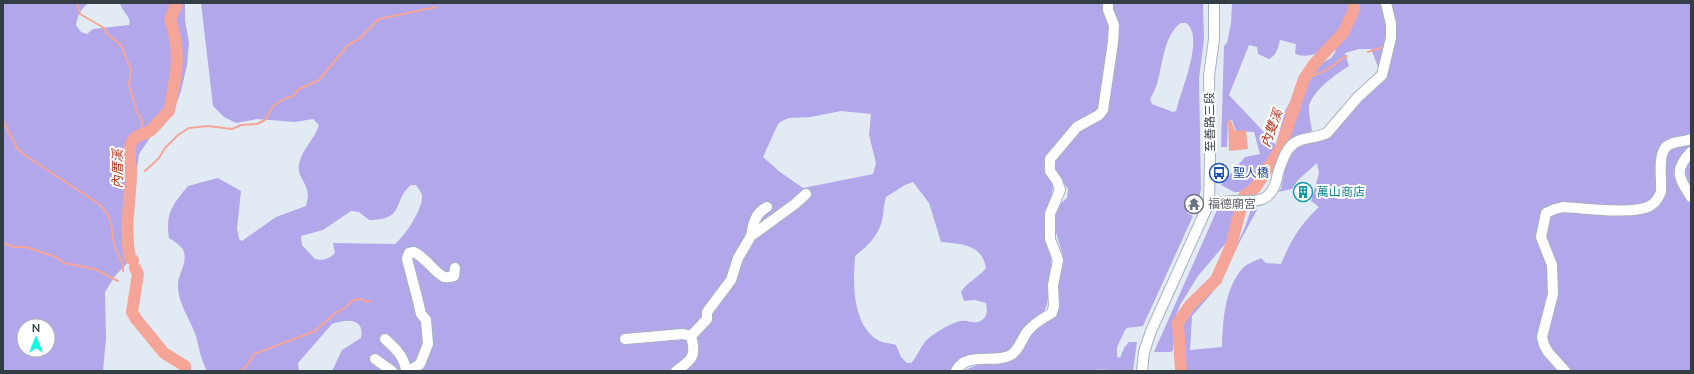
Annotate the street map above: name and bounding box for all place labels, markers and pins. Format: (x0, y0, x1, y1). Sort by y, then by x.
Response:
bus stop icon: 聖人橋 (1208, 162, 1230, 184)
place label: 聖人橋 (1233, 165, 1269, 180)
building icon: 萬山商店 (1292, 181, 1314, 203)
place label: 萬山商店 (1317, 184, 1365, 199)
temple icon: 福德廟宮 (1183, 193, 1205, 215)
place label: 福德廟宮 (1208, 196, 1256, 211)

